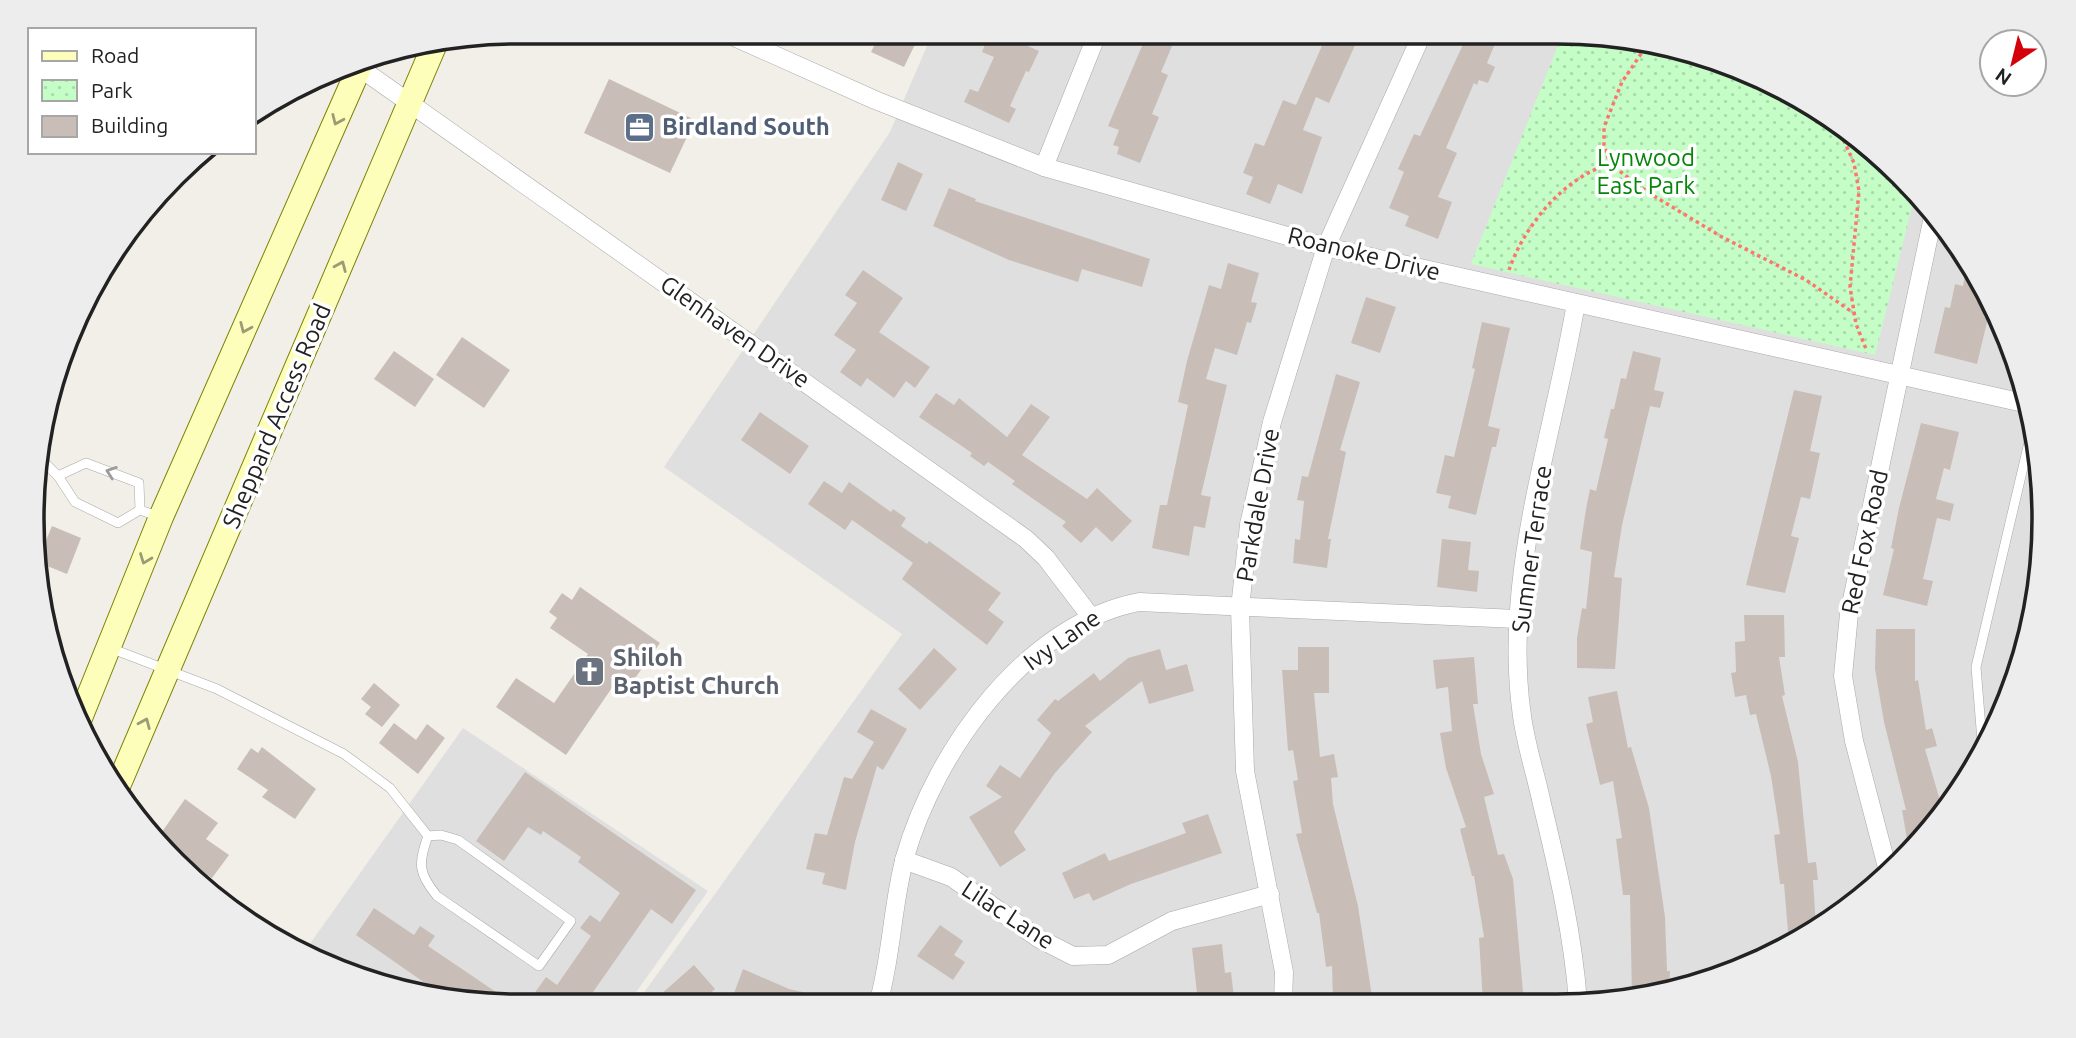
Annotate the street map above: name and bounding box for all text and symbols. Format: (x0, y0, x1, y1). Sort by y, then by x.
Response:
legend (28, 28, 256, 154)
north arrow (1978, 28, 2048, 98)
text: Road (91, 43, 139, 67)
text: N (1991, 64, 2015, 90)
text: Park (91, 78, 133, 102)
office icon: Birdland South (622, 110, 656, 144)
one-way arrow (331, 112, 345, 125)
text: Building (91, 113, 168, 137)
place label: Birdland South (662, 113, 830, 140)
park label: Lynwood East Park (1597, 144, 1695, 199)
street label: Roanoke Drive (1285, 222, 1443, 286)
one-way arrow (333, 261, 347, 273)
street label: Glenhaven Drive (655, 270, 815, 393)
street label: Sheppard Access Road (217, 300, 336, 532)
one-way arrow (239, 320, 253, 333)
street label: Parkdale Drive (1231, 426, 1284, 584)
street label: Sumner Terrace (1506, 463, 1557, 634)
one-way arrow (106, 466, 118, 480)
street label: Red Fox Road (1836, 467, 1893, 617)
one-way arrow (139, 552, 153, 564)
street label: Ivy Lane (1018, 604, 1105, 676)
place label: Shiloh Baptist Church (613, 644, 780, 699)
church icon: Shiloh Baptist Church (573, 655, 607, 689)
one-way arrow (137, 718, 151, 730)
street label: Lilac Lane (957, 875, 1060, 954)

